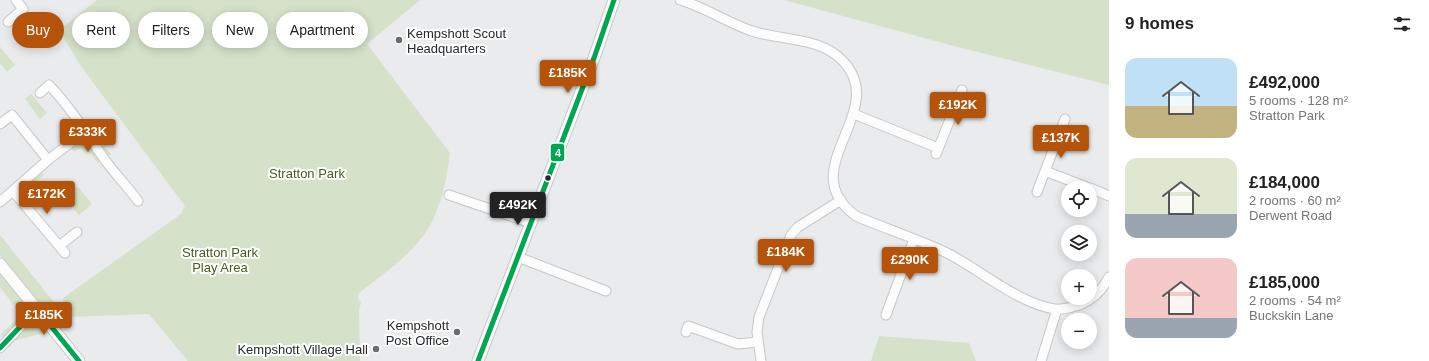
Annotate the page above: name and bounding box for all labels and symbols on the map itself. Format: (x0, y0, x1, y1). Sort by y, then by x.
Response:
place label: Kempshott Scout Headquarters (407, 26, 506, 56)
marker: Kempshott Scout Headquarters (394, 35, 404, 45)
pin: £185K (540, 60, 596, 94)
pin: £192K (930, 92, 986, 126)
pin: £333K (60, 119, 116, 153)
pin: £137K (1033, 125, 1089, 159)
line badge: 4 (550, 143, 565, 162)
text: 4 (555, 147, 562, 159)
park label: Stratton Park (269, 166, 345, 181)
unlabelled marker (543, 173, 553, 183)
pin: £172K (19, 181, 75, 215)
pin: £492K (490, 192, 546, 226)
pin: £184K (758, 239, 814, 273)
park label: Stratton Park Play Area (182, 245, 258, 275)
pin: £290K (882, 247, 938, 281)
pin: £185K (16, 302, 72, 336)
place label: Kempshott Post Office (386, 318, 449, 348)
marker: Kempshott Post Office (452, 327, 462, 337)
place label: Kempshott Village Hall (237, 342, 368, 357)
marker: Kempshott Village Hall (371, 344, 381, 354)

